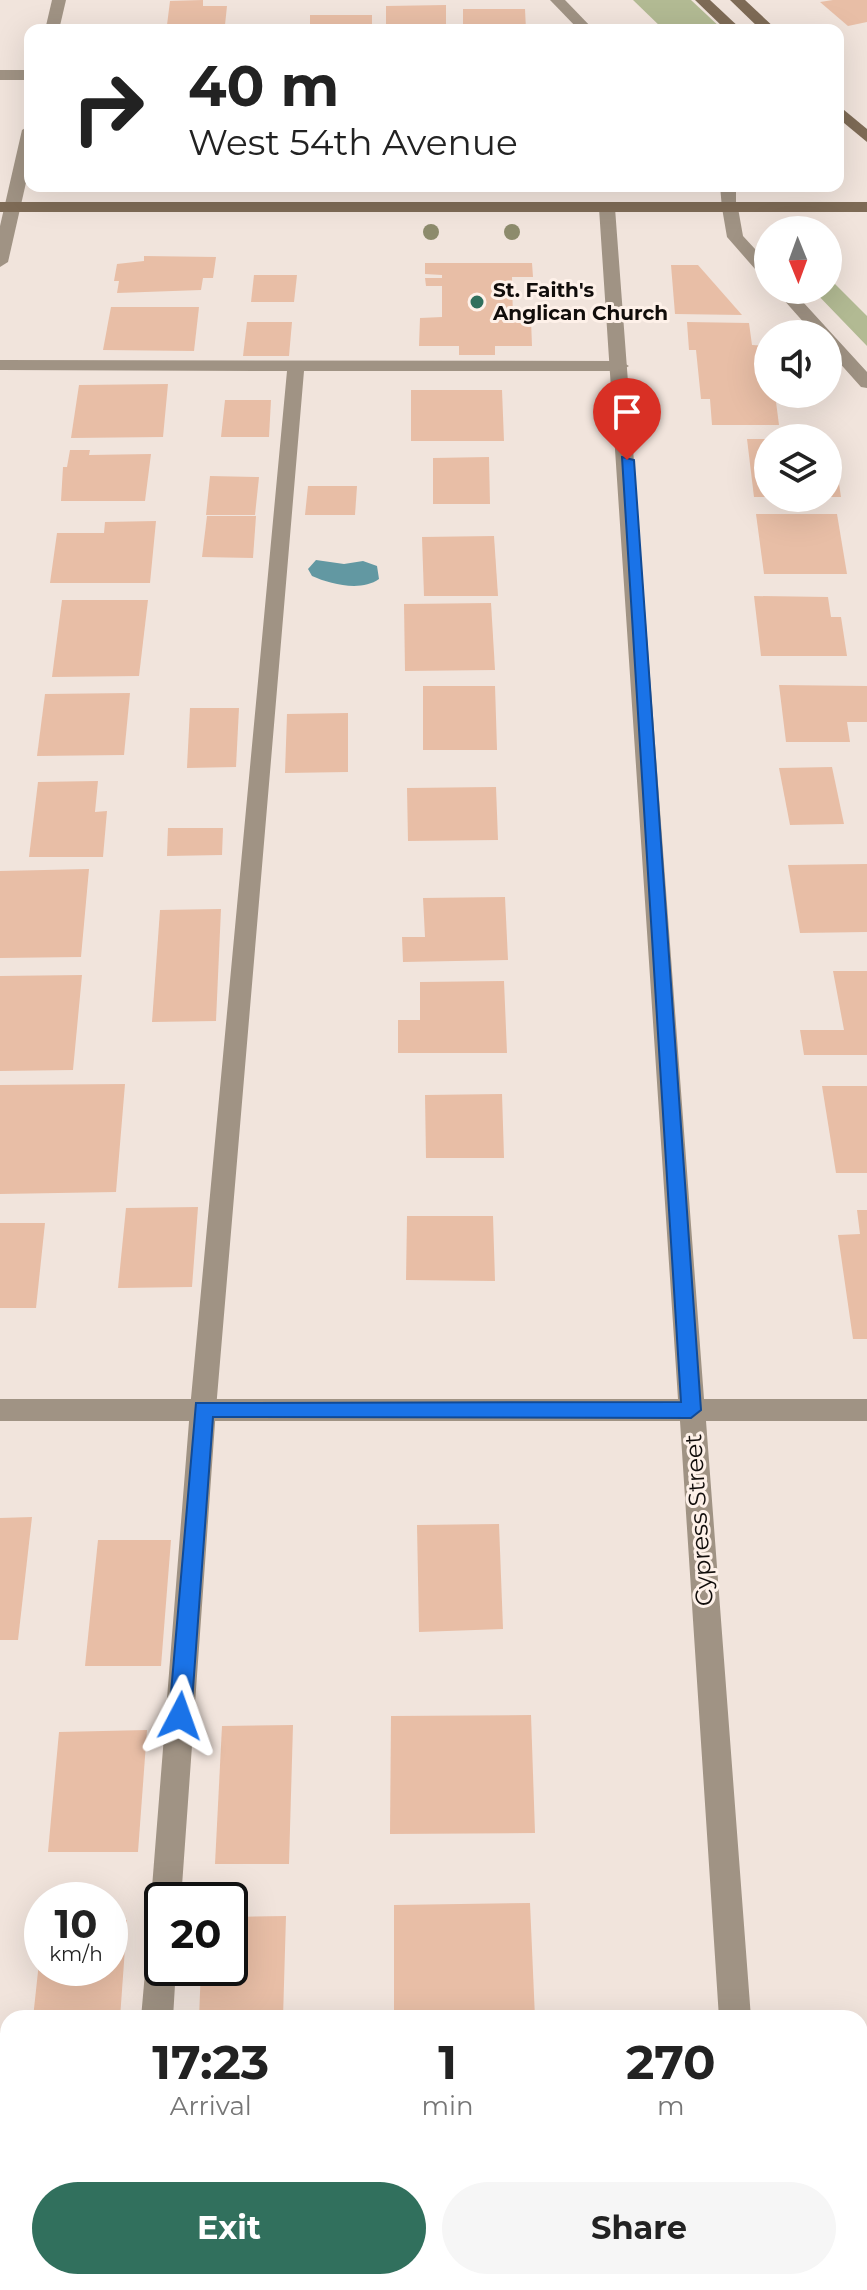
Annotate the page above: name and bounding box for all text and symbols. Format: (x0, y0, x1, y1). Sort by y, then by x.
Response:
text: 40 m (188, 52, 339, 120)
icon: right (56, 56, 160, 160)
text: West 54th Avenue (188, 120, 518, 164)
north arrow (754, 216, 842, 304)
map controls (754, 216, 842, 512)
place label: St. Faith's Anglican Church (492, 278, 668, 325)
marker: St. Faith's Anglican Church (468, 293, 486, 311)
button: sound (754, 320, 842, 408)
pin (593, 378, 661, 460)
icon: arrive (605, 390, 649, 434)
button: layers (754, 424, 842, 512)
street label: Cypress Street (678, 1433, 719, 1607)
position arrow (138, 1674, 222, 1758)
speed limit sign: 20 (144, 1882, 248, 1986)
text: 10 (55, 1899, 97, 1948)
text: km/h (49, 1942, 103, 1966)
text: 17:23 (152, 2033, 269, 2091)
text: 1 (438, 2033, 457, 2091)
text: 270 (626, 2033, 716, 2091)
text: Arrival (170, 2090, 252, 2122)
text: min (422, 2090, 474, 2122)
text: m (657, 2090, 685, 2122)
button: Exit (32, 2182, 426, 2274)
button: Share (442, 2182, 836, 2274)

